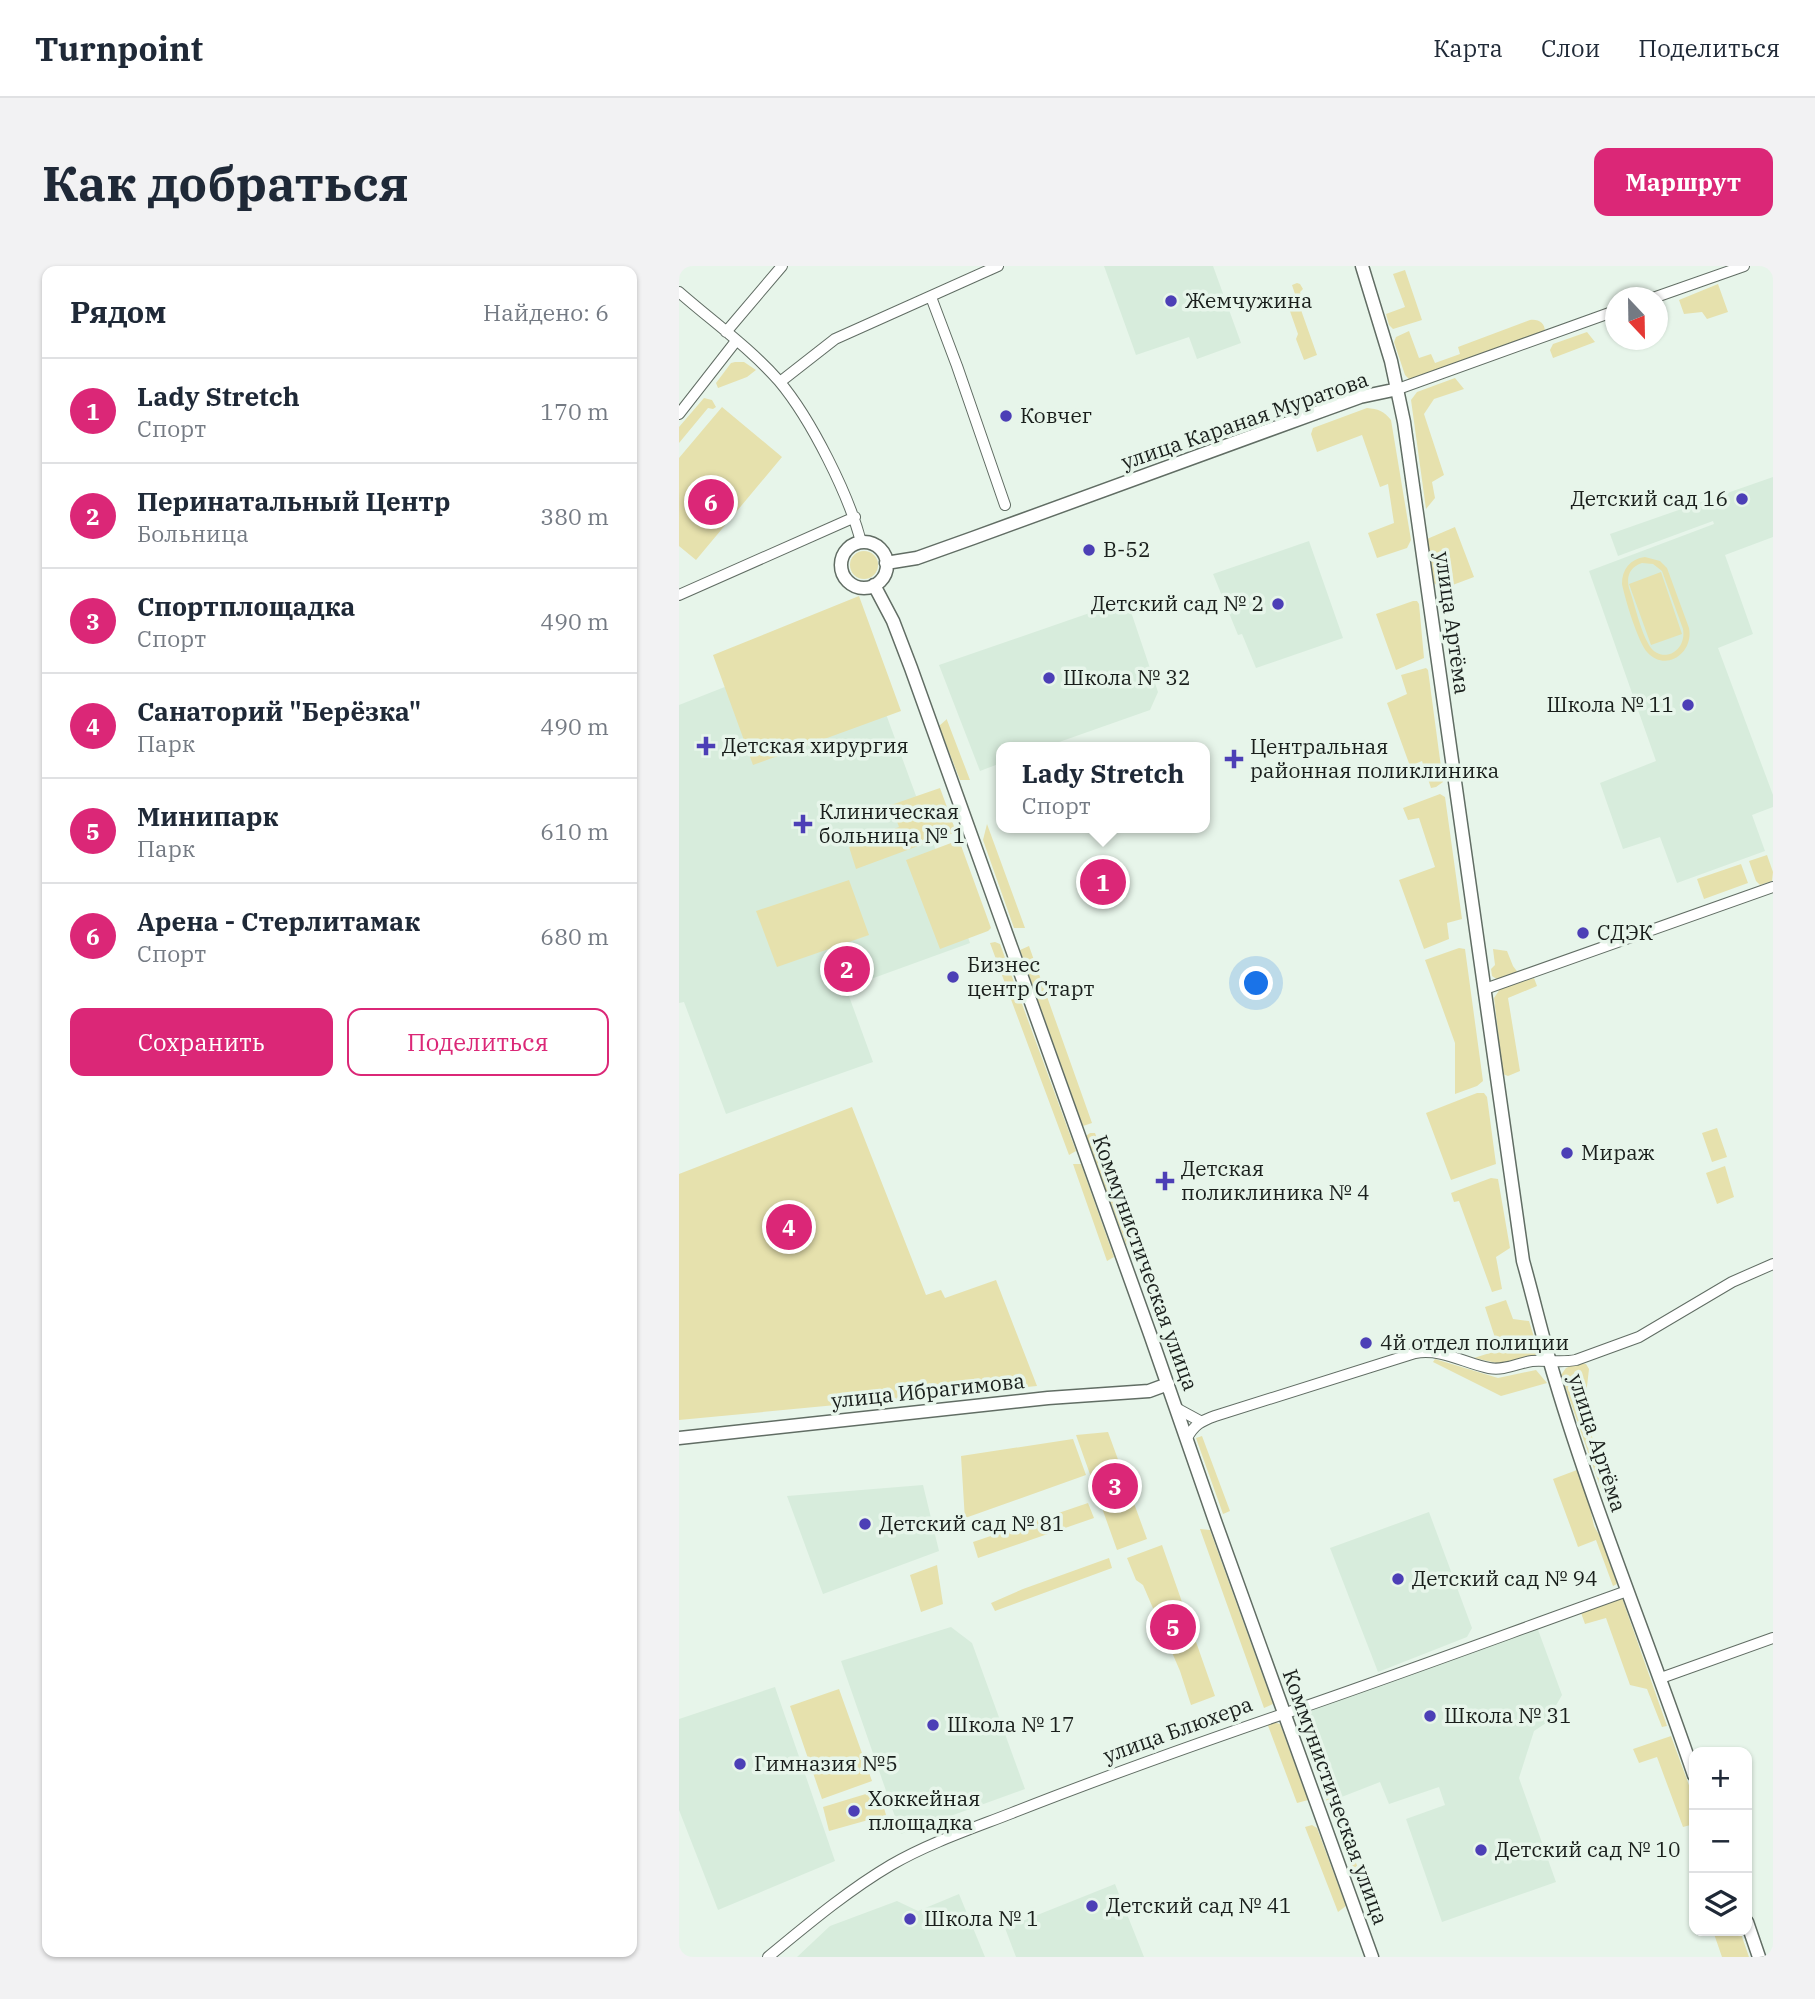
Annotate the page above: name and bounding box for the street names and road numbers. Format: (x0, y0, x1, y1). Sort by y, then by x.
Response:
street label: улица Караная Муратова (1117, 365, 1372, 476)
street label: улица Артёма (1429, 550, 1477, 696)
street label: Коммунистическая улица (1087, 1131, 1205, 1394)
street label: улица Ибрагимова (830, 1366, 1026, 1414)
street label: улица Артёма (1562, 1370, 1633, 1515)
street label: Коммунистическая улица (1277, 1665, 1395, 1928)
street label: улица Блюхера (1099, 1689, 1256, 1769)

